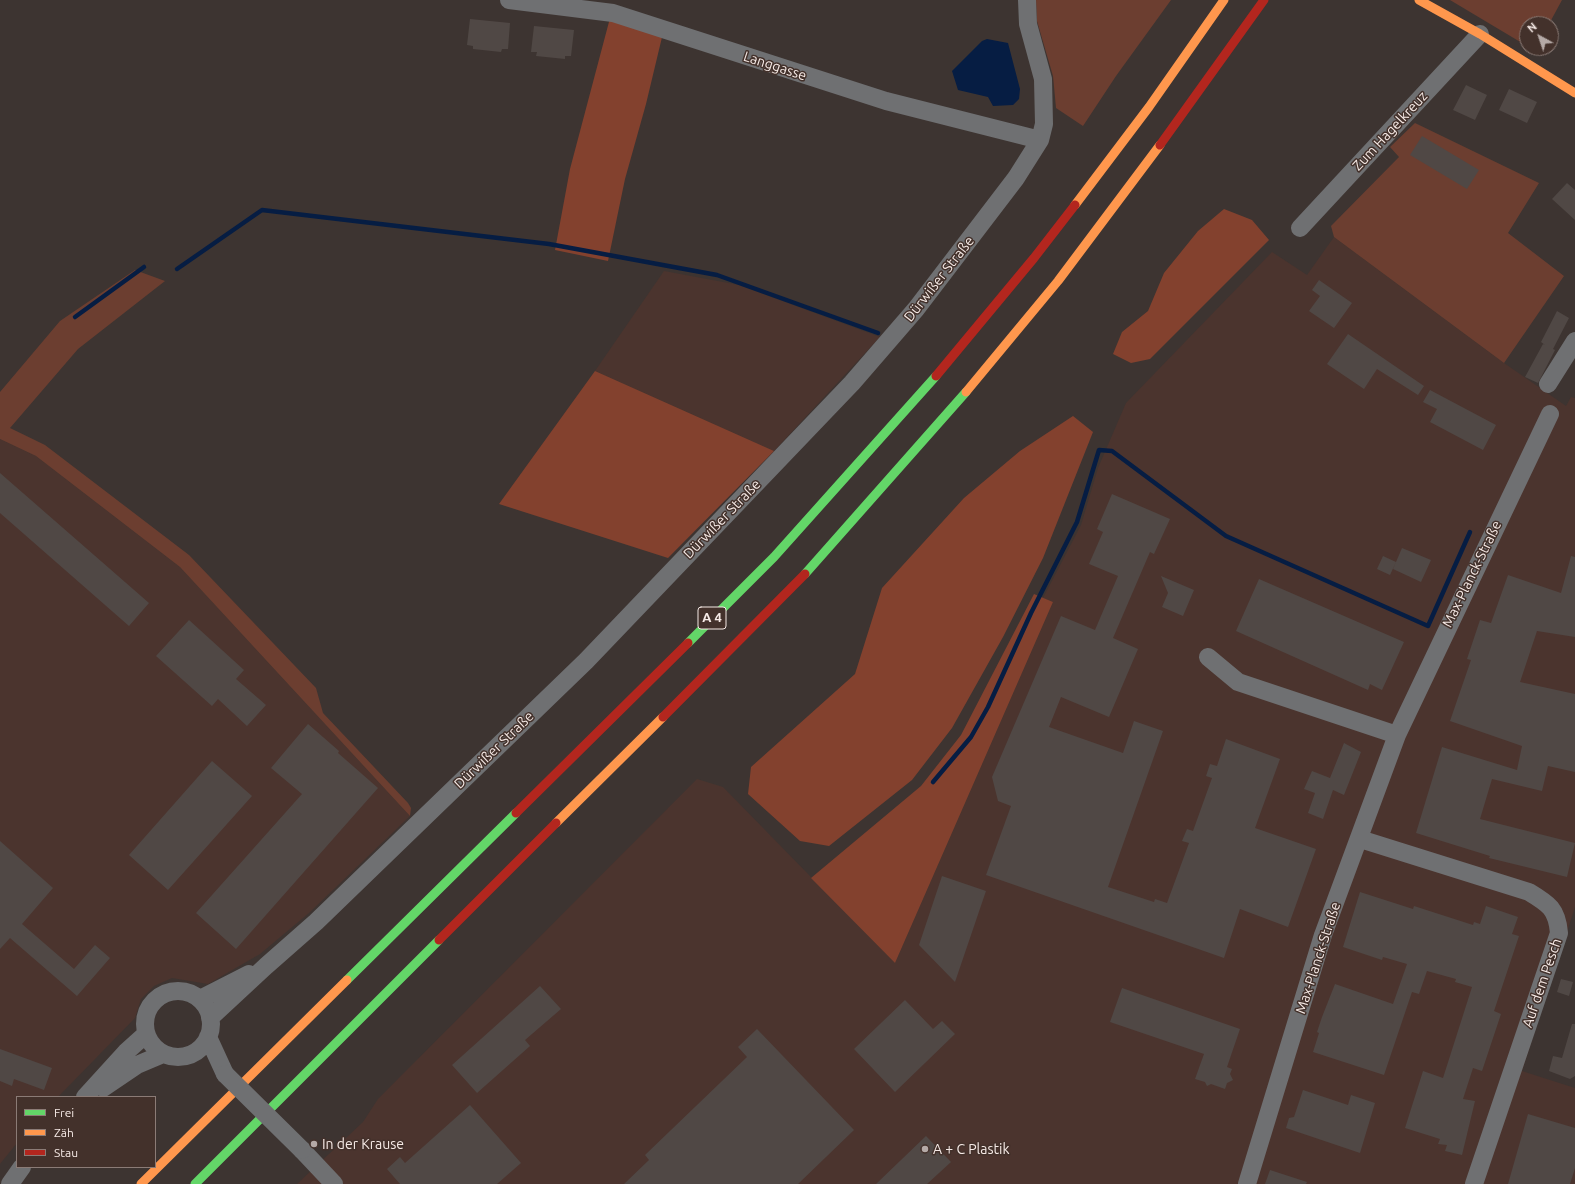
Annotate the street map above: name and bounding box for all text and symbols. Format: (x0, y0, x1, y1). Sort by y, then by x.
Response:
north arrow (1519, 16, 1559, 56)
text: N (1525, 20, 1539, 35)
street label: Langgasse (741, 48, 809, 84)
street label: Zum Hagelkreuz (1349, 88, 1431, 174)
street label: Dürwißer Straße (900, 233, 978, 325)
street label: Dürwißer Straße (680, 476, 764, 562)
street label: Max-Planck-Straße (1439, 518, 1505, 630)
road number: A 4 (698, 607, 726, 629)
street label: Dürwißer Straße (451, 708, 537, 792)
street label: Max-Planck-Straße (1292, 900, 1344, 1016)
street label: Auf dem Pesch (1519, 936, 1565, 1030)
legend (16, 1096, 156, 1168)
text: Frei (54, 1106, 74, 1119)
text: Zäh (54, 1126, 74, 1139)
place label: In der Krause (322, 1136, 404, 1152)
marker: In der Krause (309, 1139, 319, 1149)
place label: A + C Plastik (933, 1141, 1010, 1157)
marker: A + C Plastik (920, 1144, 930, 1154)
text: Stau (54, 1146, 78, 1159)

